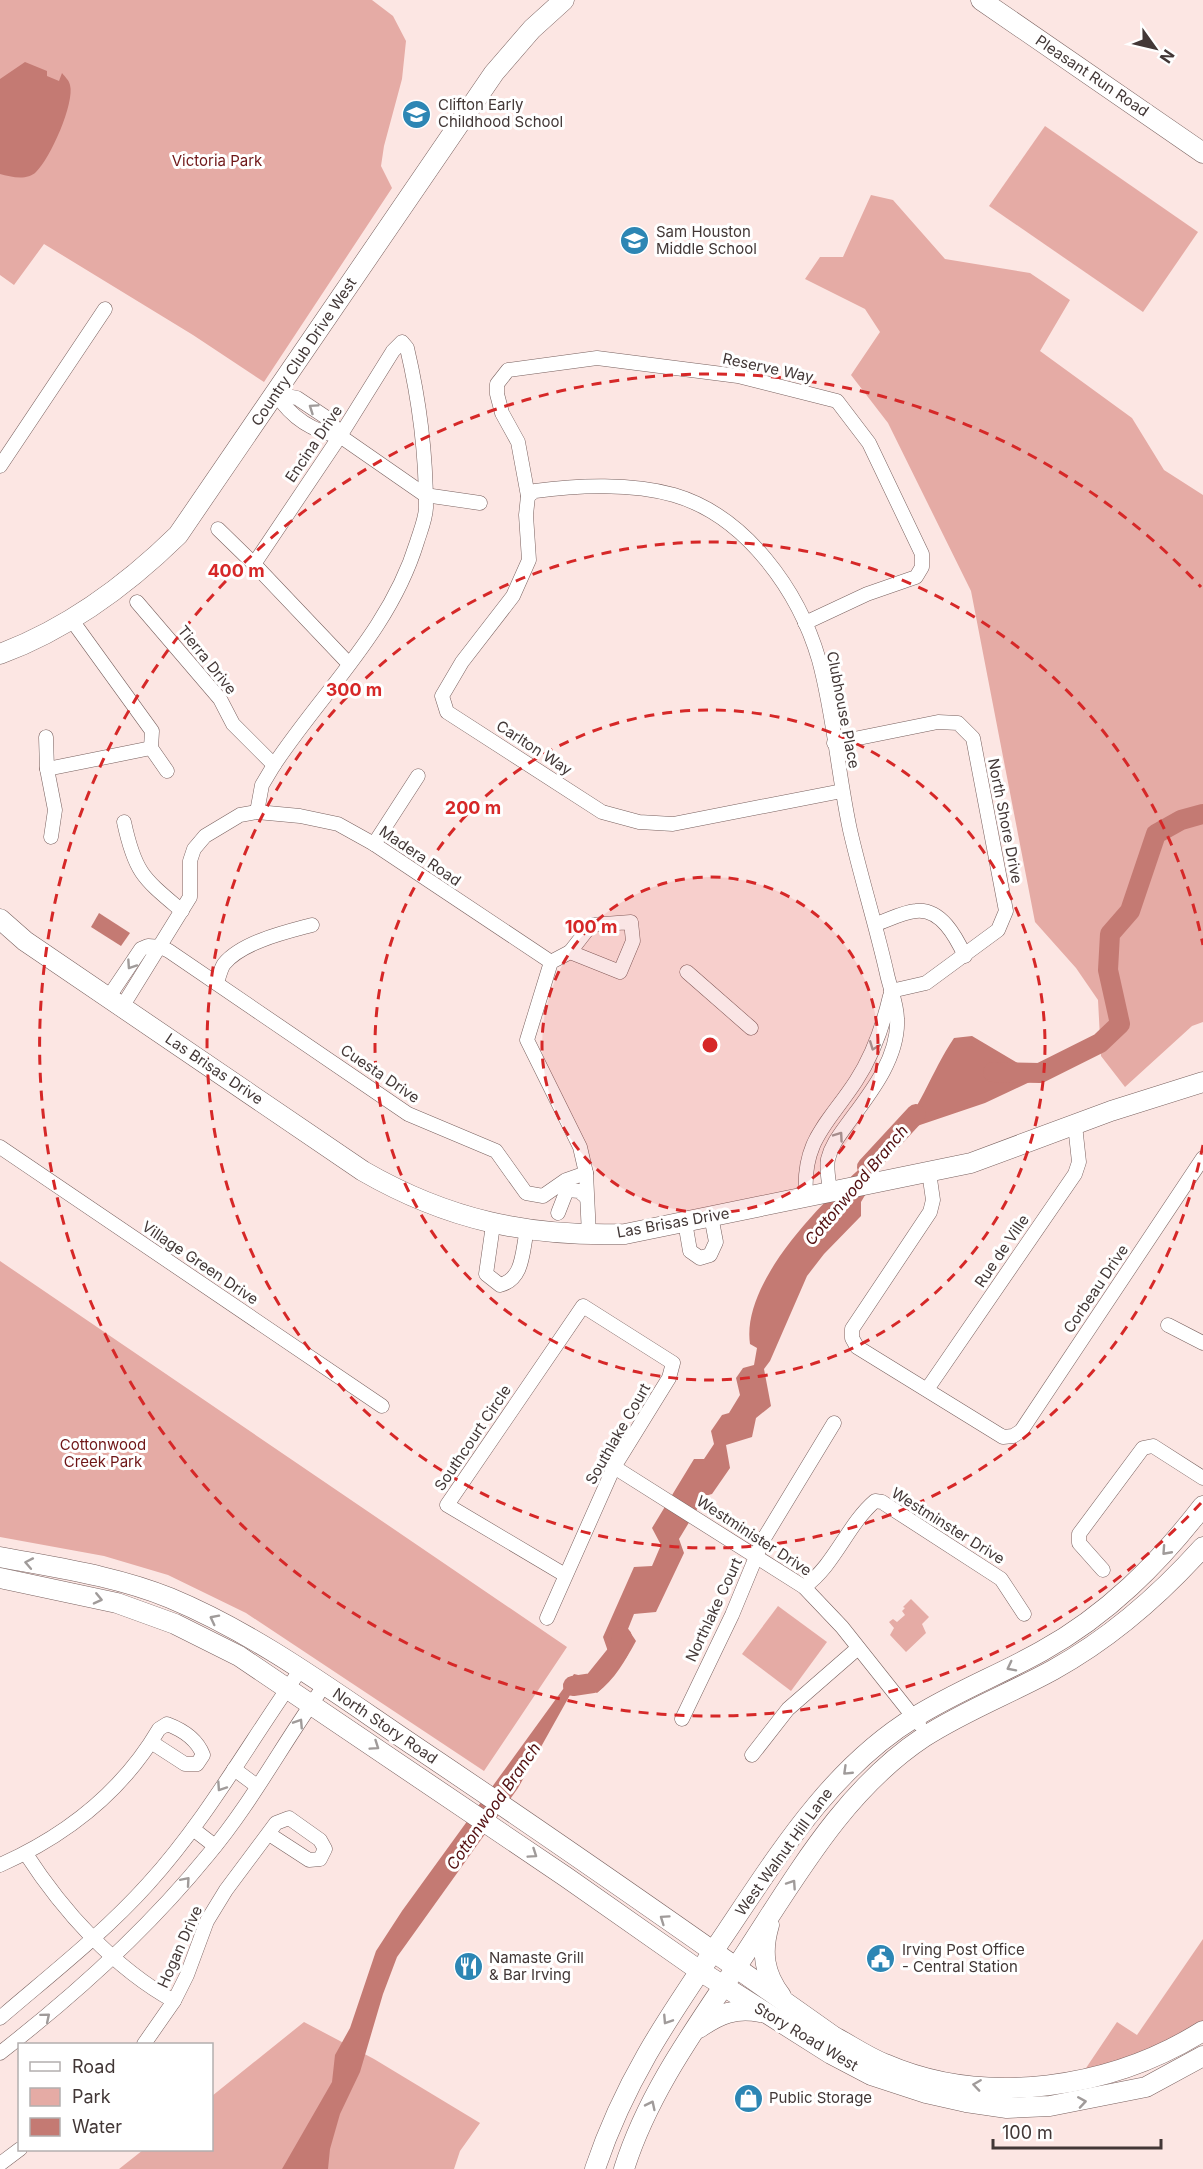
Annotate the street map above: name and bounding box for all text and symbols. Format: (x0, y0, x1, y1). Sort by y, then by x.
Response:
north arrow (1125, 18, 1185, 78)
street label: Pleasant Run Road (1032, 31, 1153, 121)
text: N (1156, 46, 1179, 67)
place label: Clifton Early Childhood School (438, 95, 563, 131)
school or university icon: Clifton Early Childhood School (401, 98, 433, 130)
park label: Victoria Park (172, 151, 263, 170)
place label: Sam Houston Middle School (656, 222, 757, 258)
school or university icon: Sam Houston Middle School (619, 225, 651, 257)
street label: Country Club Drive West (247, 274, 360, 430)
street label: Reserve Way (721, 349, 816, 387)
street label: Encina Drive (281, 402, 346, 486)
one-way arrow (308, 405, 319, 416)
text: 400 m (207, 560, 265, 581)
street label: Tierra Drive (174, 621, 241, 698)
street label: Clubhouse Place (823, 650, 864, 770)
text: 300 m (326, 679, 382, 700)
street label: Carlton Way (493, 716, 576, 779)
street label: North Shore Drive (984, 757, 1027, 885)
text: 200 m (445, 797, 501, 818)
street label: Madera Road (376, 821, 465, 890)
text: 100 m (565, 916, 617, 937)
one-way arrow (127, 958, 138, 969)
street label: Las Brisas Drive (162, 1029, 267, 1108)
centre of rings (700, 1035, 720, 1055)
street label: Cuesta Drive (337, 1040, 423, 1107)
one-way arrow (869, 1040, 881, 1051)
water label: Cottonwood Branch (800, 1121, 912, 1249)
one-way arrow (832, 1131, 843, 1142)
street label: Las Brisas Drive (615, 1203, 731, 1242)
street label: Rue de Ville (970, 1211, 1033, 1291)
street label: Village Green Drive (139, 1217, 262, 1309)
street label: Corbeau Drive (1059, 1241, 1132, 1337)
street label: Southlake Court (581, 1380, 654, 1488)
street label: Southcourt Circle (430, 1381, 515, 1494)
park label: Cottonwood Creek Park (60, 1435, 146, 1471)
street label: Westminster Drive (888, 1483, 1008, 1568)
street label: Westminister Drive (693, 1491, 815, 1580)
one-way arrow (1162, 1545, 1173, 1555)
street label: Northlake Court (681, 1555, 746, 1665)
one-way arrow (24, 1557, 34, 1570)
one-way arrow (93, 1591, 103, 1604)
one-way arrow (210, 1615, 221, 1626)
one-way arrow (1006, 1660, 1017, 1671)
street label: North Story Road (329, 1684, 441, 1768)
one-way arrow (292, 1719, 303, 1730)
one-way arrow (368, 1739, 379, 1750)
water label: Cottonwood Branch (442, 1739, 544, 1873)
one-way arrow (843, 1763, 854, 1774)
one-way arrow (217, 1781, 228, 1792)
street label: West Walnut Hill Lane (731, 1784, 836, 1919)
one-way arrow (526, 1847, 537, 1858)
one-way arrow (179, 1877, 190, 1888)
one-way arrow (785, 1879, 796, 1890)
street label: Hogan Drive (153, 1903, 206, 1991)
one-way arrow (660, 1915, 671, 1926)
place label: Irving Post Office - Central Station (902, 1940, 1025, 1976)
public building icon: Irving Post Office - Central Station (865, 1943, 897, 1975)
place label: Namaste Grill & Bar Irving (489, 1948, 584, 1984)
restaurant icon: Namaste Grill & Bar Irving (452, 1951, 484, 1983)
street label: Story Road West (751, 1998, 862, 2075)
one-way arrow (39, 2013, 50, 2024)
one-way arrow (663, 2013, 674, 2024)
legend (18, 2043, 213, 2151)
text: Road (72, 2056, 115, 2077)
one-way arrow (972, 2080, 981, 2092)
shop icon: Public Storage (732, 2082, 764, 2114)
text: Park (72, 2086, 111, 2107)
place label: Public Storage (769, 2088, 872, 2107)
one-way arrow (1077, 2096, 1086, 2108)
one-way arrow (643, 2100, 655, 2111)
scale bar (993, 2112, 1161, 2150)
text: Water (72, 2116, 122, 2137)
text: 100 m (1002, 2122, 1053, 2143)

